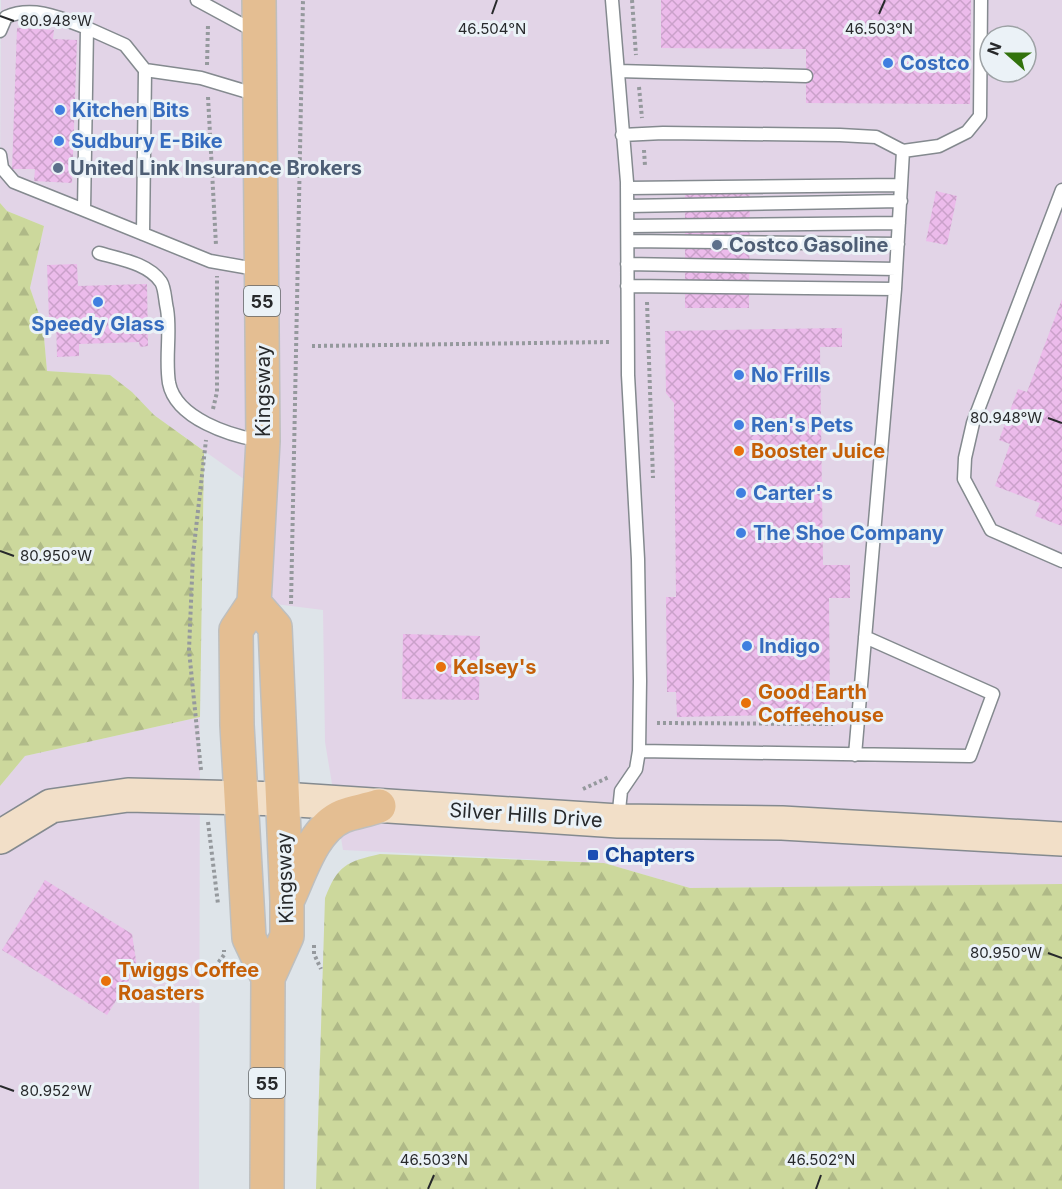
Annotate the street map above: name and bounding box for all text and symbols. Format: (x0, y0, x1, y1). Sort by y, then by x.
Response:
text: 80.948°W (20, 11, 92, 30)
text: 46.504°N (458, 19, 526, 38)
text: 46.503°N (845, 19, 913, 38)
north arrow (978, 24, 1038, 84)
text: N (982, 39, 1006, 58)
place label: Costco (900, 51, 969, 75)
marker: Costco (881, 56, 895, 70)
place label: Kitchen Bits (72, 98, 189, 122)
marker: Kitchen Bits (53, 103, 67, 117)
place label: Sudbury E-Bike (71, 129, 223, 153)
marker: Sudbury E-Bike (52, 134, 66, 148)
place label: United Link Insurance Brokers (70, 156, 362, 180)
marker: United Link Insurance Brokers (51, 161, 65, 175)
place label: Costco Gasoline (729, 233, 889, 257)
marker: Costco Gasoline (710, 238, 724, 252)
road number: 55 (244, 286, 280, 316)
marker: Speedy Glass (91, 295, 105, 309)
place label: Speedy Glass (31, 312, 165, 336)
street label: Kingsway (251, 345, 275, 437)
place label: No Frills (751, 363, 830, 387)
marker: No Frills (732, 368, 746, 382)
text: 80.948°W (970, 408, 1042, 427)
place label: Ren's Pets (751, 413, 853, 437)
marker: Ren's Pets (732, 418, 746, 432)
place label: Booster Juice (751, 439, 885, 463)
marker: Booster Juice (732, 444, 746, 458)
place label: Carter's (753, 481, 833, 505)
marker: Carter's (734, 486, 748, 500)
place label: The Shoe Company (753, 521, 944, 545)
marker: The Shoe Company (734, 526, 748, 540)
text: 80.950°W (20, 546, 92, 565)
place label: Indigo (759, 634, 820, 658)
marker: Indigo (740, 639, 754, 653)
place label: Kelsey's (453, 655, 537, 679)
marker: Kelsey's (434, 660, 448, 674)
place label: Good Earth Coffeehouse (758, 680, 884, 727)
marker: Good Earth Coffeehouse (739, 696, 753, 710)
street label: Silver Hills Drive (449, 798, 603, 832)
street label: Kingsway (271, 832, 299, 924)
place label: Chapters (605, 843, 695, 867)
marker: Chapters (586, 848, 600, 862)
text: 80.950°W (970, 943, 1042, 962)
place label: Twiggs Coffee Roasters (118, 958, 259, 1005)
marker: Twiggs Coffee Roasters (99, 974, 113, 988)
road number: 55 (249, 1068, 285, 1098)
text: 80.952°W (20, 1081, 92, 1100)
text: 46.503°N (400, 1150, 468, 1169)
text: 46.502°N (787, 1150, 855, 1169)

